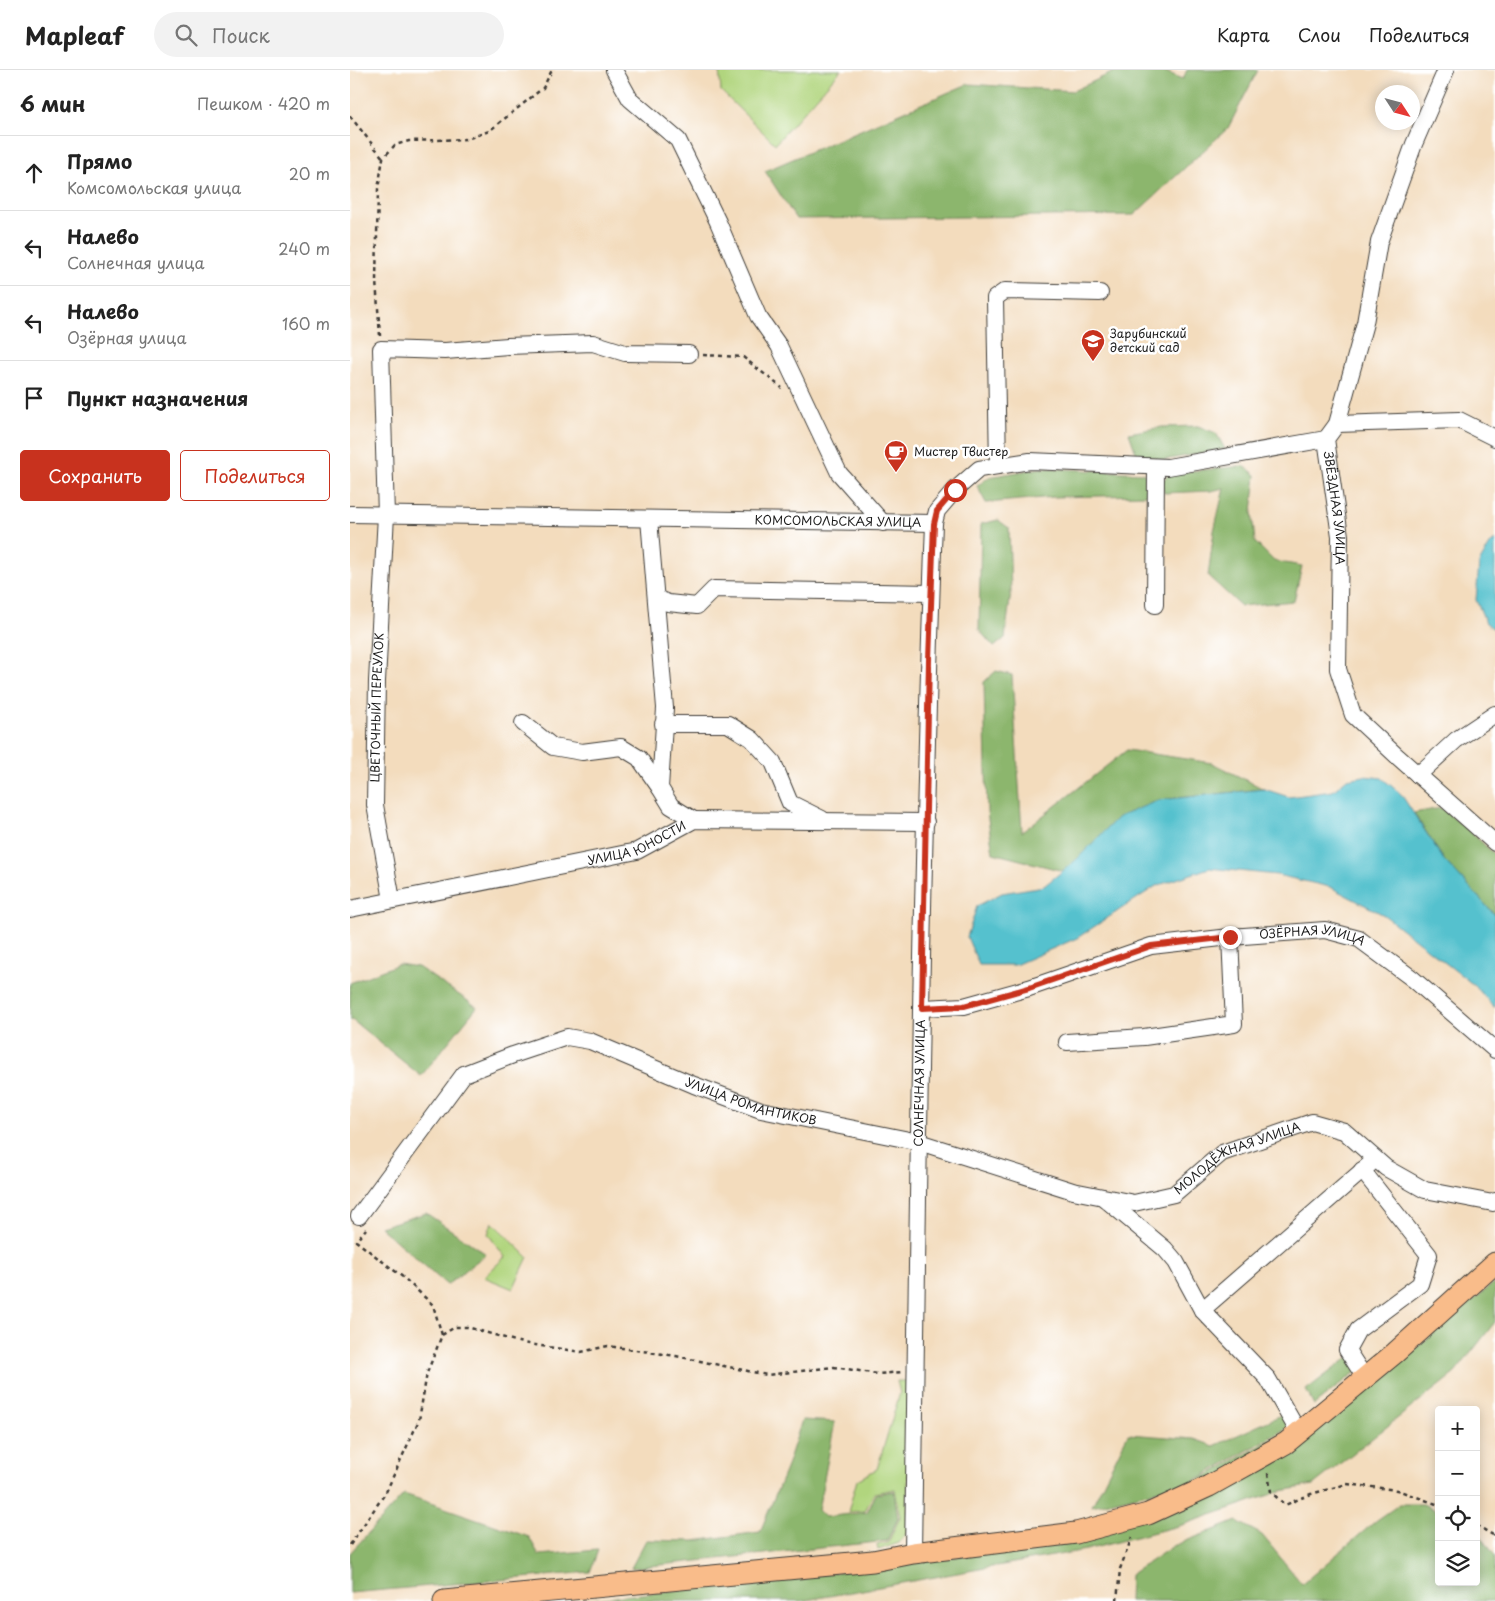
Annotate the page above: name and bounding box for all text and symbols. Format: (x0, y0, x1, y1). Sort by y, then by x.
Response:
search box (154, 12, 504, 57)
text: Mapleaf (25, 17, 124, 53)
icon: search (172, 21, 200, 49)
text: Поиск (212, 21, 270, 49)
text: Карта (1217, 21, 1270, 48)
text: Слои (1298, 21, 1341, 48)
text: Поделиться (1369, 21, 1470, 48)
north arrow (1375, 85, 1420, 130)
text: 6 мин (20, 87, 86, 119)
text: Пешком · 420 m (197, 91, 330, 115)
text: Прямо (67, 147, 132, 175)
icon: ahead (20, 159, 48, 187)
text: 20 m (289, 161, 330, 185)
text: Комсомольская улица (67, 175, 241, 199)
text: Налево (67, 222, 139, 250)
icon: left (20, 234, 48, 262)
text: 240 m (278, 236, 330, 260)
text: Солнечная улица (67, 250, 205, 274)
text: Налево (67, 297, 139, 325)
icon: left (20, 309, 48, 337)
text: 160 m (282, 311, 330, 335)
place label: Зарубинский детский сад (1110, 324, 1187, 356)
text: Озёрная улица (67, 325, 186, 349)
school or university icon: Зарубинский детский сад (1080, 328, 1106, 362)
icon: arrive (20, 384, 48, 412)
text: Пункт назначения (67, 384, 248, 412)
cafe icon: Мистер Твистер (883, 439, 909, 473)
place label: Мистер Твистер (914, 442, 1008, 460)
button: Сохранить (20, 450, 170, 501)
button: Поделиться (180, 450, 330, 501)
street label: ЗВЁЗДНАЯ УЛИЦА (1320, 450, 1350, 565)
route start (944, 479, 967, 502)
street label: КОМСОМОЛЬСКАЯ УЛИЦА (754, 510, 921, 531)
street label: ЦВЕТОЧНЫЙ ПЕРЕУЛОК (365, 632, 388, 782)
street label: УЛИЦА ЮНОСТИ (586, 816, 689, 869)
street label: ОЗЁРНАЯ УЛИЦА (1258, 920, 1370, 949)
route end (1219, 926, 1242, 949)
street label: СОЛНЕЧНАЯ УЛИЦА (909, 1019, 929, 1147)
street label: УЛИЦА РОМАНТИКОВ (683, 1072, 818, 1129)
street label: МОЛОДЁЖНАЯ УЛИЦА (1170, 1117, 1302, 1198)
map controls (1435, 1406, 1480, 1586)
button: + (1435, 1406, 1480, 1451)
button: − (1435, 1451, 1480, 1496)
button: locate (1435, 1496, 1480, 1541)
button: layers (1435, 1541, 1480, 1586)

